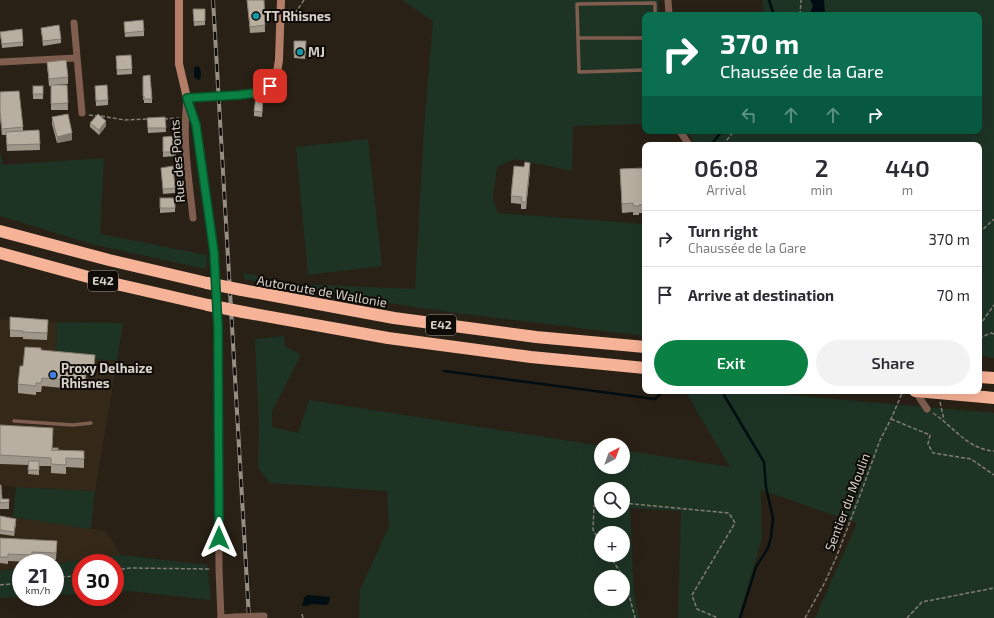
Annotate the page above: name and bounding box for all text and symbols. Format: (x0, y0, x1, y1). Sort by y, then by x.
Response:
place label: TT Rhisnes (264, 8, 331, 24)
marker: TT Rhisnes (251, 11, 261, 21)
text: 370 m (720, 26, 799, 60)
icon: right (654, 28, 706, 80)
place label: MJ (308, 44, 325, 60)
marker: MJ (295, 47, 305, 57)
text: Chaussée de la Gare (720, 60, 884, 82)
pin (253, 69, 287, 103)
icon: arrive (259, 75, 281, 97)
icon: left (738, 104, 760, 126)
icon: ahead (780, 104, 802, 126)
icon: ahead (822, 104, 844, 126)
icon: right (864, 104, 886, 126)
street label: Rue des Ponts (166, 119, 188, 203)
text: 06:08 (694, 153, 759, 182)
text: 2 (815, 153, 829, 182)
text: 440 (885, 153, 930, 182)
text: Arrival (707, 182, 746, 198)
text: min (811, 182, 833, 198)
text: m (902, 182, 913, 198)
text: Turn right (688, 222, 758, 240)
icon: right (654, 228, 676, 250)
text: 370 m (928, 230, 970, 248)
text: Chaussée de la Gare (688, 240, 806, 256)
road number: E42 (88, 271, 118, 291)
street label: Autoroute de Wallonie (256, 272, 388, 310)
icon: arrive (654, 284, 676, 306)
text: Arrive at destination (688, 286, 834, 304)
text: 70 m (937, 286, 970, 304)
road number: E42 (426, 315, 456, 335)
button: Exit (654, 340, 808, 386)
button: Share (816, 340, 970, 386)
place label: Proxy Delhaize Rhisnes (61, 360, 153, 391)
marker: Proxy Delhaize Rhisnes (48, 370, 58, 380)
north arrow (594, 438, 630, 474)
map controls (594, 438, 630, 606)
street label: Sentier du Moulin (821, 451, 873, 553)
button: search (594, 482, 630, 518)
position arrow (198, 517, 240, 559)
button: + (594, 526, 630, 562)
speed limit sign: 30 (72, 554, 124, 606)
text: 21 (28, 563, 48, 587)
button: − (594, 570, 630, 606)
text: km/h (26, 584, 50, 596)

